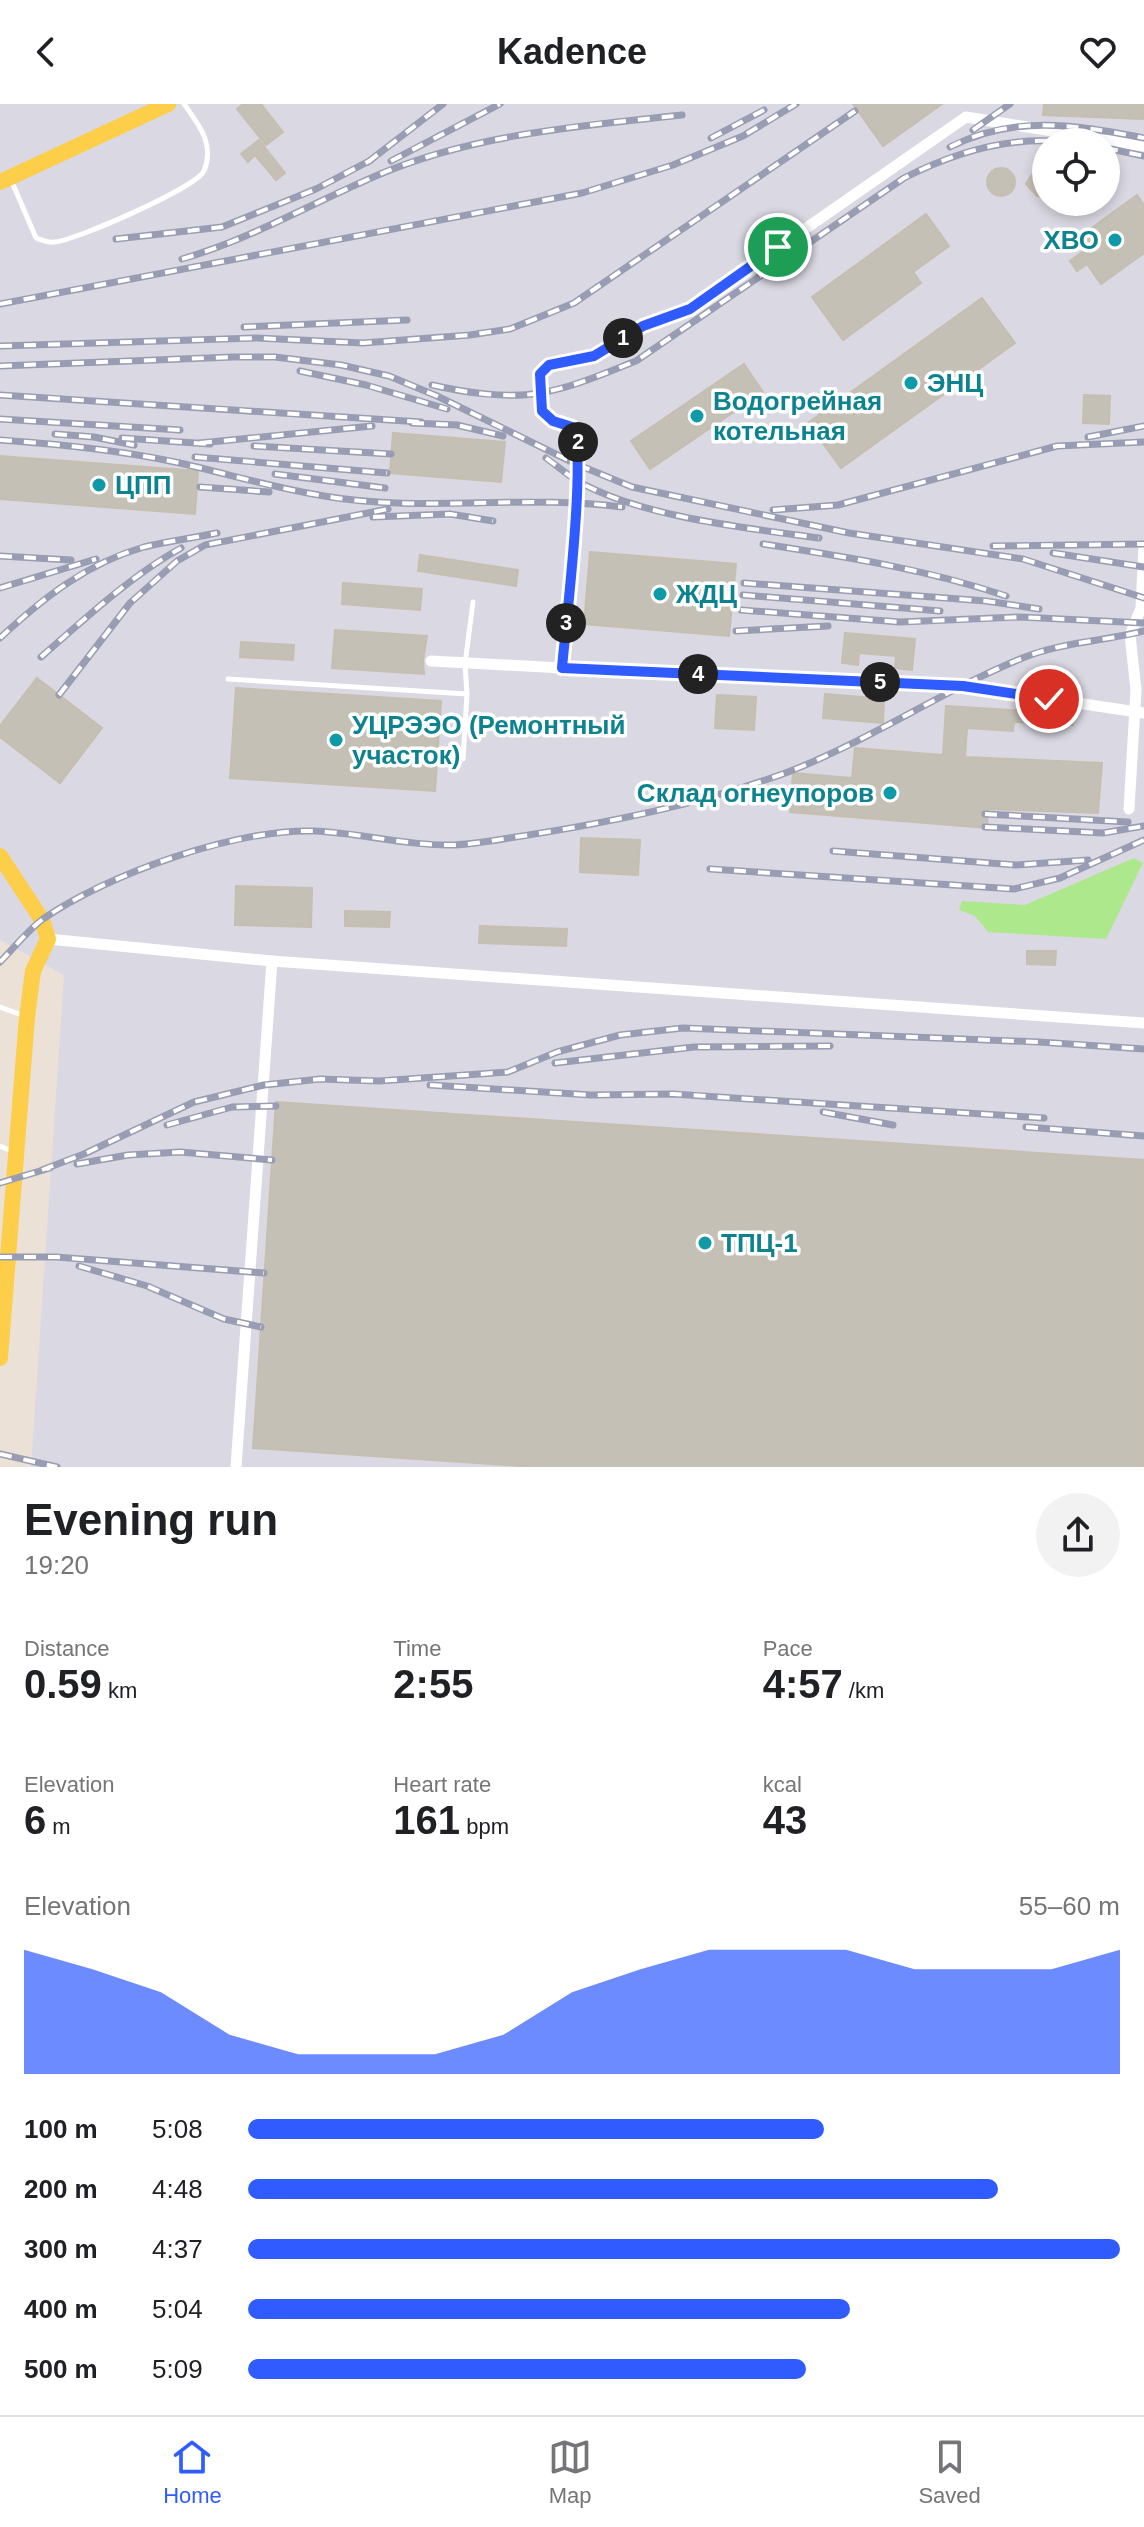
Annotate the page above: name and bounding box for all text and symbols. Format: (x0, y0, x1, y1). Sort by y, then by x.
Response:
icon: back (24, 30, 68, 74)
icon: heart (1076, 30, 1120, 74)
text: Kadence (497, 31, 647, 72)
map controls (1032, 128, 1120, 216)
button: locate (1032, 128, 1120, 216)
pin (744, 213, 812, 281)
icon: arrive (756, 225, 800, 269)
place label: ХВО (1043, 225, 1099, 255)
marker: ХВО (1106, 231, 1124, 249)
pin: 1 (603, 318, 643, 358)
text: 1 (617, 325, 629, 350)
place label: ЭНЦ (927, 368, 983, 398)
marker: ЭНЦ (902, 374, 920, 392)
place label: Водогрейная котельная (713, 386, 882, 446)
marker: Водогрейная котельная (688, 407, 706, 425)
pin: 2 (558, 422, 598, 462)
text: 2 (572, 429, 584, 454)
place label: ЦПП (115, 470, 171, 500)
marker: ЦПП (90, 476, 108, 494)
place label: ЖДЦ (675, 579, 737, 609)
marker: ЖДЦ (651, 585, 669, 603)
pin: 3 (546, 603, 586, 643)
text: 3 (560, 610, 572, 635)
pin: 4 (678, 654, 718, 694)
text: 4 (692, 661, 704, 686)
pin: 5 (860, 662, 900, 702)
pin (1015, 665, 1083, 733)
text: 5 (874, 669, 886, 694)
icon: check (1027, 677, 1071, 721)
place label: УЦРЭЭО (Ремонтный участок) (352, 710, 626, 770)
marker: УЦРЭЭО (Ремонтный участок) (327, 731, 345, 749)
place label: Склад огнеупоров (637, 778, 874, 808)
marker: Склад огнеупоров (881, 784, 899, 802)
place label: ТПЦ-1 (721, 1228, 798, 1258)
marker: ТПЦ-1 (696, 1234, 714, 1252)
button: share (1036, 1493, 1120, 1577)
text: Evening run (24, 1495, 278, 1544)
text: 19:20 (24, 1550, 89, 1580)
text: Distance (24, 1636, 110, 1661)
text: Time (393, 1636, 441, 1661)
text: Pace (763, 1636, 813, 1661)
text: 0.59 (24, 1662, 102, 1706)
text: 2:55 (393, 1662, 473, 1706)
text: 4:57 (763, 1662, 843, 1706)
text: km (102, 1678, 137, 1703)
text: /km (843, 1678, 884, 1703)
text: Elevation (24, 1772, 115, 1797)
text: Heart rate (393, 1772, 491, 1797)
text: kcal (763, 1772, 802, 1797)
text: 6 (24, 1798, 46, 1842)
text: 161 (393, 1798, 460, 1842)
text: 43 (763, 1798, 807, 1842)
text: m (46, 1814, 71, 1839)
text: bpm (460, 1814, 509, 1839)
text: Elevation (24, 1891, 131, 1921)
text: 55–60 m (1019, 1891, 1120, 1921)
text: 100 m (24, 2114, 98, 2144)
text: 5:08 (152, 2114, 203, 2144)
text: 200 m (24, 2174, 98, 2204)
text: 4:48 (152, 2174, 203, 2204)
text: 300 m (24, 2234, 98, 2264)
text: 4:37 (152, 2234, 203, 2264)
text: 400 m (24, 2294, 98, 2324)
text: 5:04 (152, 2294, 203, 2324)
text: 500 m (24, 2354, 98, 2384)
text: 5:09 (152, 2354, 203, 2384)
tab: Home (163, 2435, 222, 2509)
tab: Map (548, 2435, 592, 2509)
tab: Saved (918, 2435, 981, 2509)

